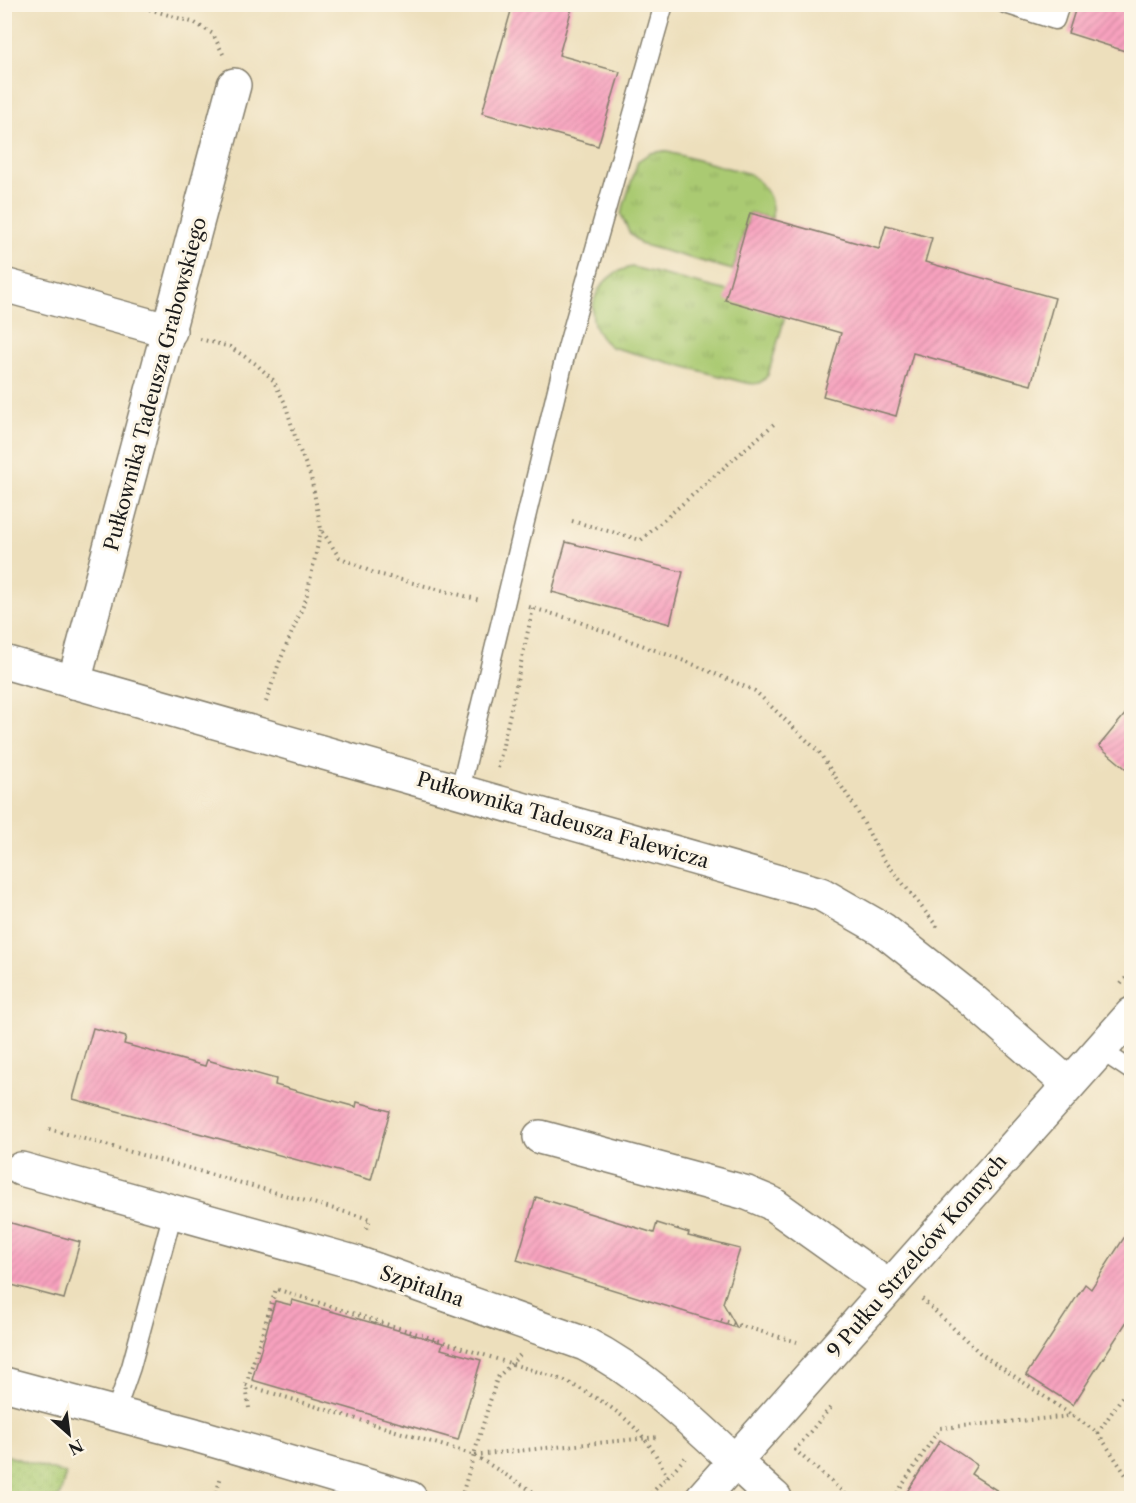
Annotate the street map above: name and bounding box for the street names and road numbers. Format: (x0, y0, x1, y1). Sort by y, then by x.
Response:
street label: Pułkownika Tadeusza Grabowskiego (99, 214, 211, 554)
street label: Pułkownika Tadeusza Falewicza (414, 767, 712, 873)
street label: 9 Pułku Strzelców Konnych (822, 1149, 1012, 1363)
street label: Szpitalna (377, 1260, 468, 1312)

